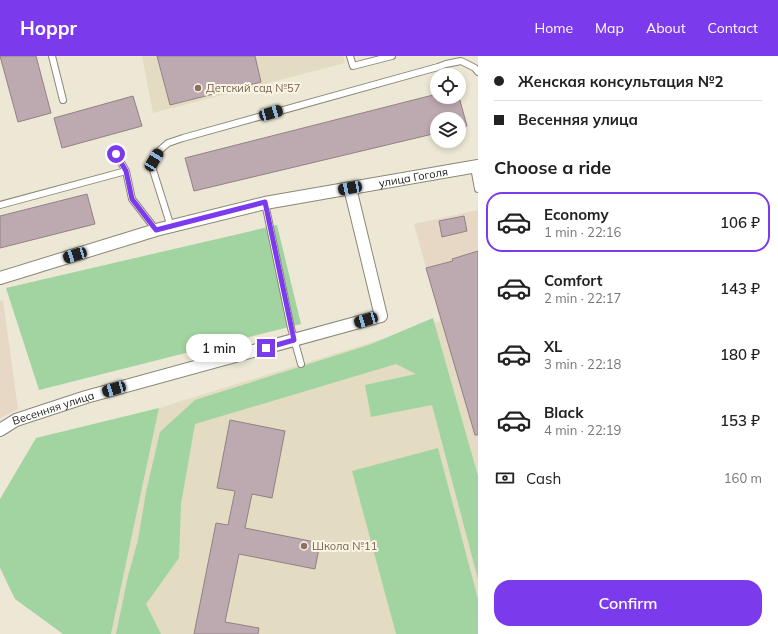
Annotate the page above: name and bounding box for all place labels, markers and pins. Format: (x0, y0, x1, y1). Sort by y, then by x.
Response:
place label: Детский сад №57 (206, 81, 300, 95)
marker: Детский сад №57 (193, 83, 203, 93)
place label: Школа №11 (312, 539, 377, 553)
marker: Школа №11 (299, 541, 309, 551)

